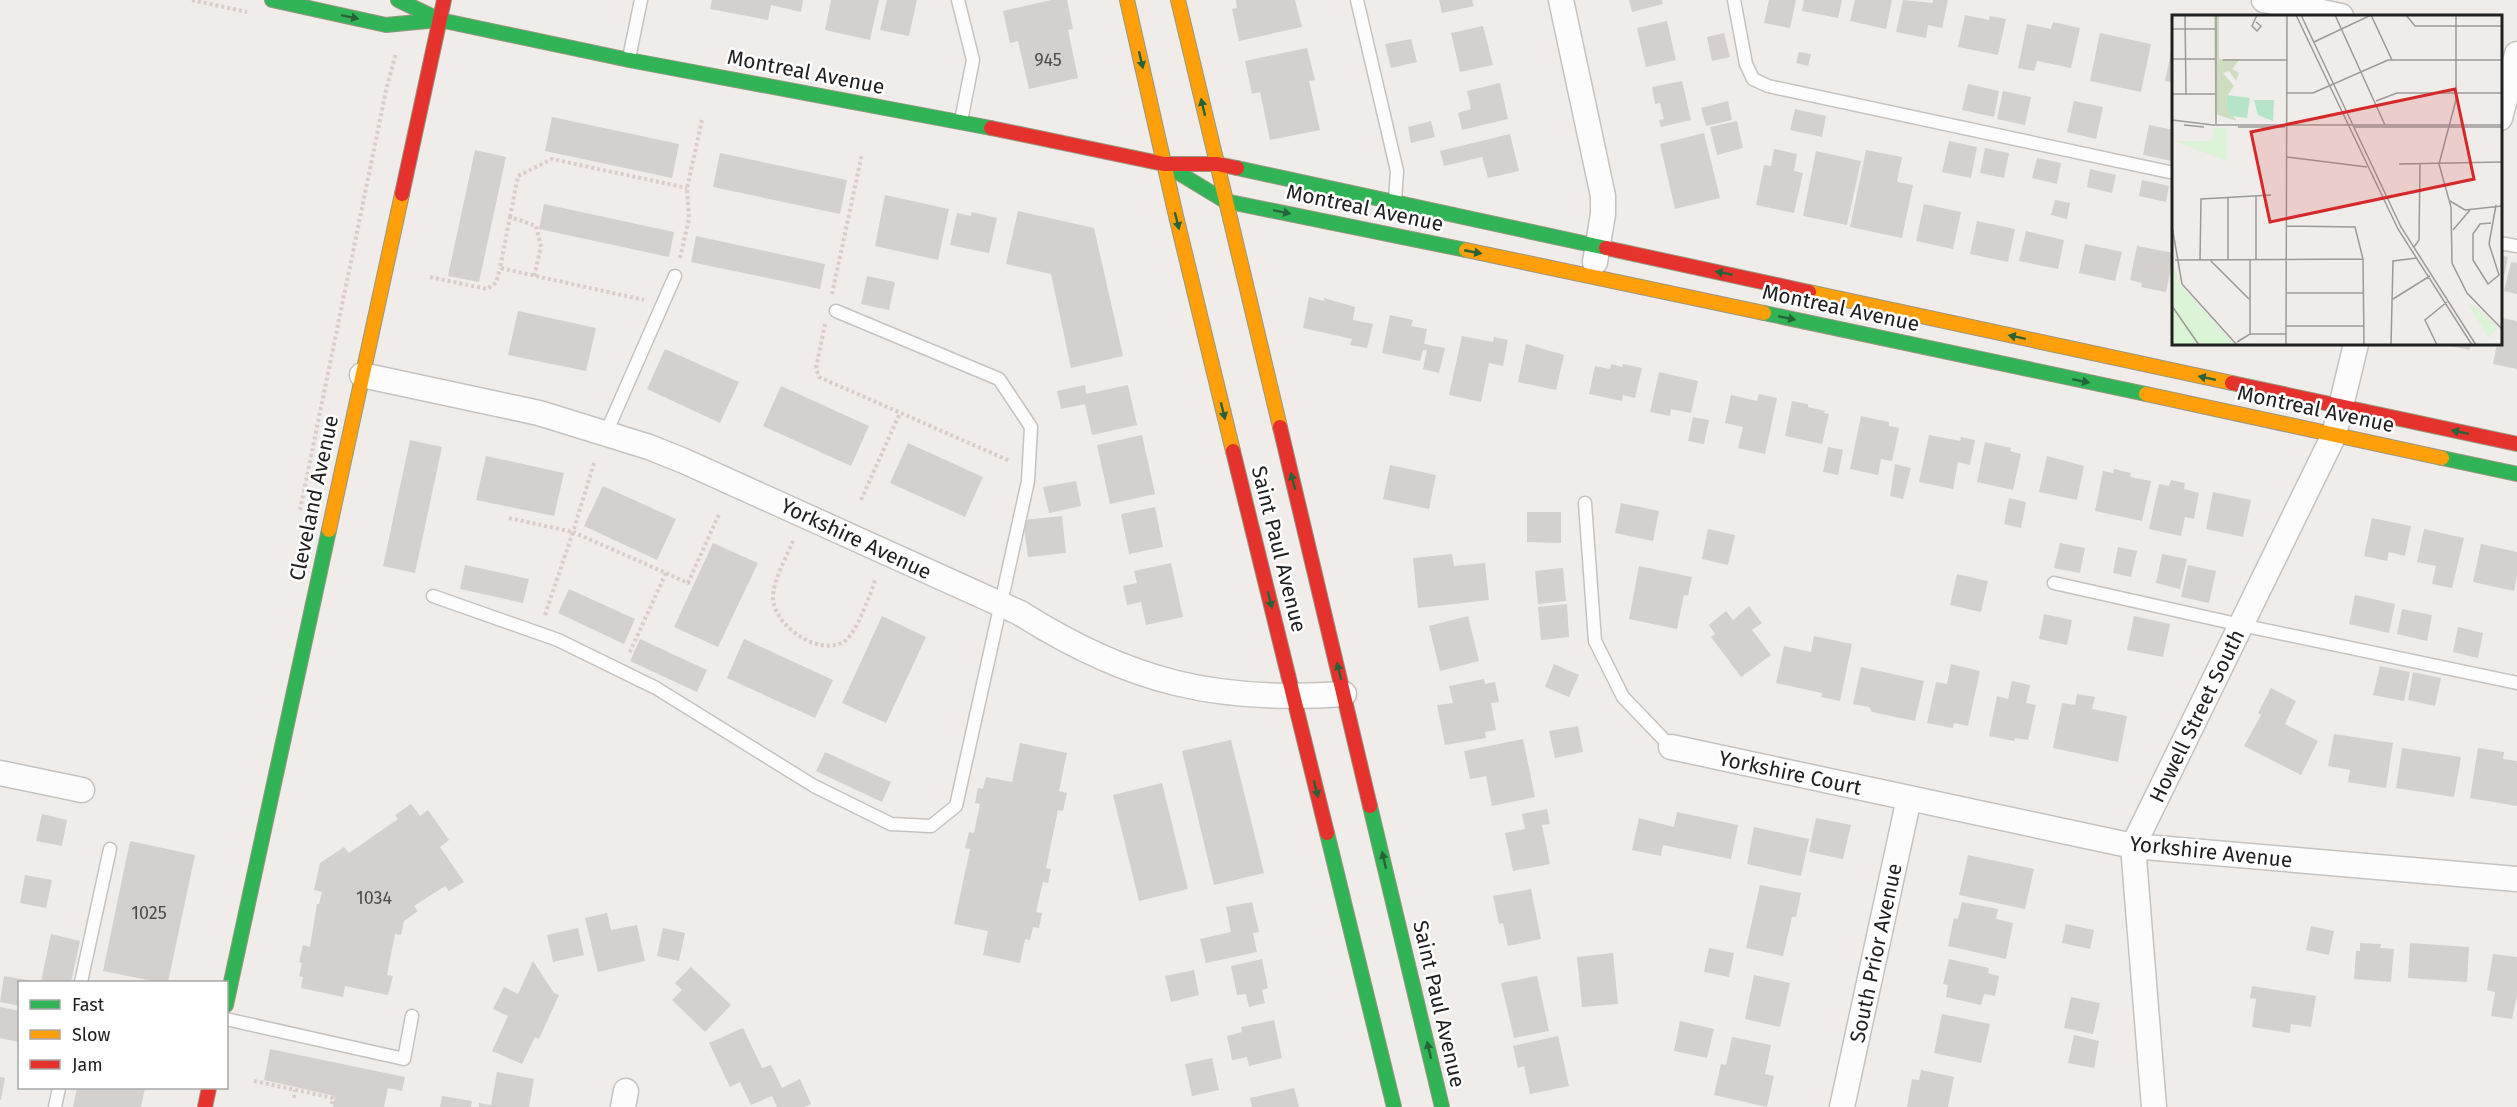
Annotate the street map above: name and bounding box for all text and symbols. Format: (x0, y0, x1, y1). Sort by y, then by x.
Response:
one-way arrow (340, 13, 359, 22)
inset map (2172, 15, 2502, 345)
street label: Montreal Avenue (725, 44, 887, 100)
house number: 945 (1034, 49, 1062, 71)
one-way arrow (1136, 51, 1146, 69)
one-way arrow (1198, 98, 1208, 116)
street label: Montreal Avenue (1284, 179, 1446, 237)
one-way arrow (1273, 208, 1292, 218)
one-way arrow (1172, 212, 1182, 230)
one-way arrow (1464, 248, 1483, 257)
one-way arrow (1714, 268, 1733, 278)
street label: Montreal Avenue (1760, 279, 1922, 337)
one-way arrow (1778, 314, 1797, 324)
one-way arrow (2008, 331, 2026, 341)
one-way arrow (2198, 372, 2217, 382)
one-way arrow (2071, 377, 2090, 386)
street label: Montreal Avenue (2235, 380, 2397, 438)
one-way arrow (1219, 401, 1229, 420)
street label: Cleveland Avenue (284, 413, 344, 583)
one-way arrow (2451, 426, 2469, 436)
street label: Saint Paul Avenue (1246, 463, 1312, 635)
one-way arrow (1287, 472, 1297, 490)
street label: Yorkshire Avenue (776, 493, 936, 585)
one-way arrow (1265, 591, 1275, 609)
street label: Howell Street South (2144, 625, 2250, 807)
one-way arrow (1333, 661, 1343, 680)
street label: Yorkshire Court (1716, 745, 1864, 801)
one-way arrow (1312, 780, 1322, 799)
street label: Yorkshire Avenue (2128, 831, 2294, 873)
one-way arrow (1378, 851, 1388, 870)
street label: South Prior Avenue (1844, 861, 1908, 1045)
house number: 1034 (356, 887, 392, 909)
house number: 1025 (131, 902, 167, 924)
street label: Saint Paul Avenue (1407, 918, 1471, 1090)
legend (18, 981, 228, 1089)
text: Fast (72, 994, 105, 1016)
text: Slow (72, 1024, 111, 1046)
one-way arrow (1423, 1041, 1433, 1059)
text: Jam (72, 1054, 103, 1076)

